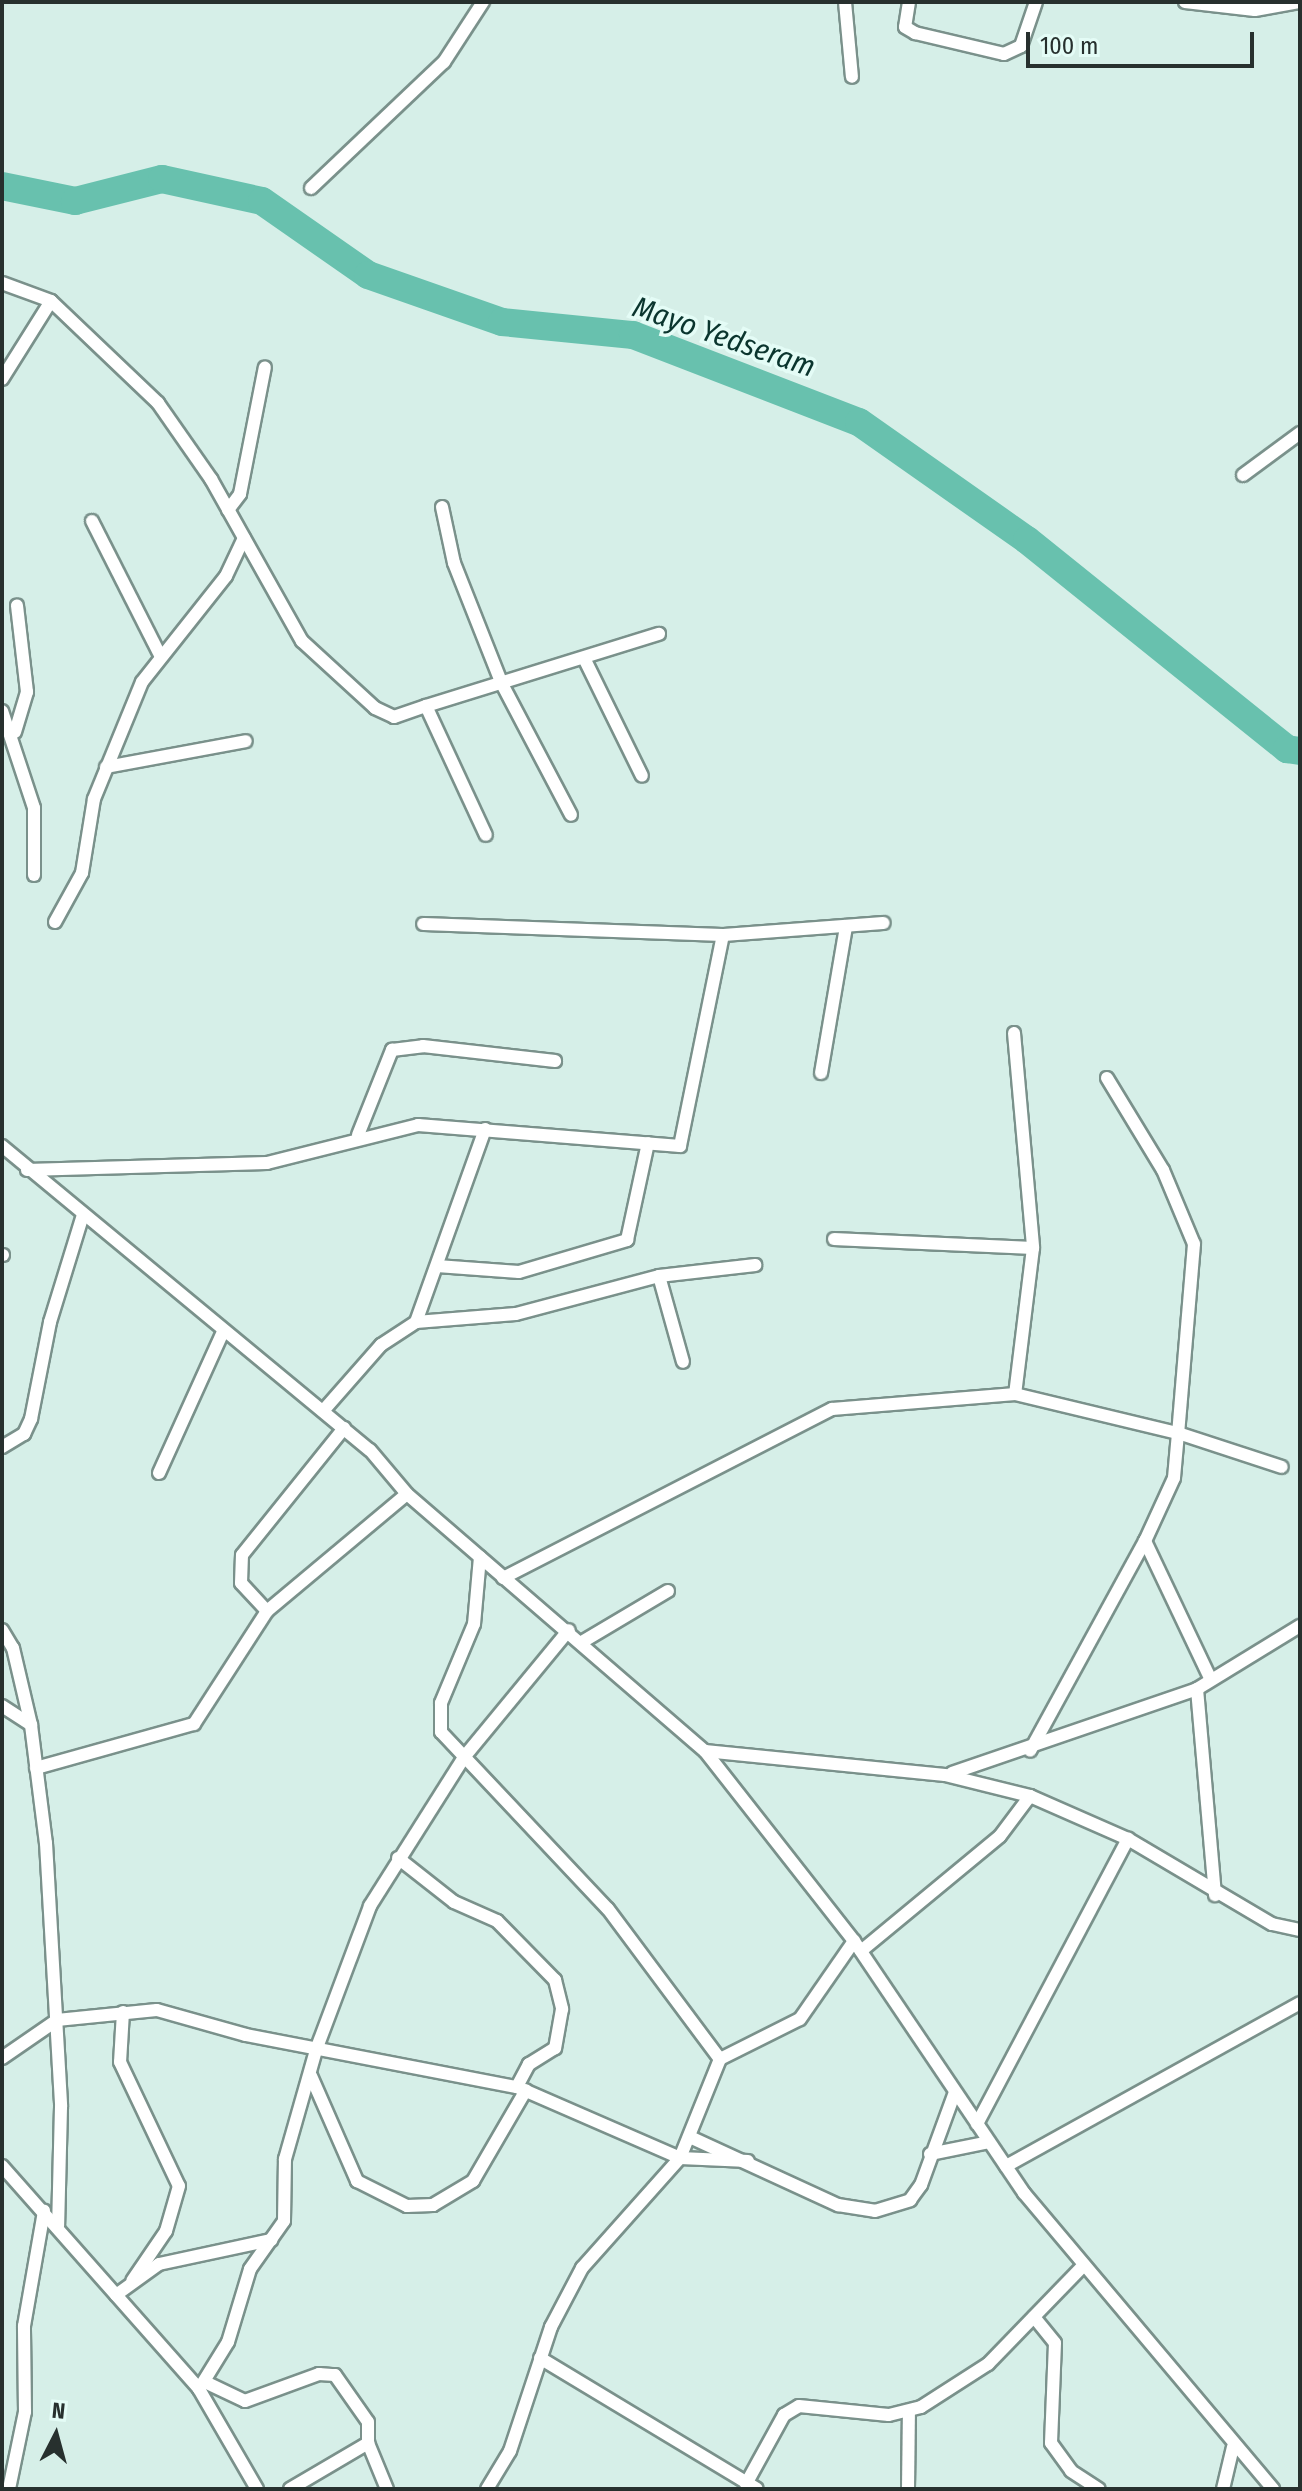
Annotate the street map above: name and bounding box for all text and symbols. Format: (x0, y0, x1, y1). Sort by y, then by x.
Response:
scale bar (1030, 16, 1258, 66)
text: 100 m (1040, 32, 1098, 60)
water label: Mayo Yedseram (628, 289, 820, 385)
north arrow (16, 2395, 96, 2475)
text: N (51, 2397, 67, 2425)

